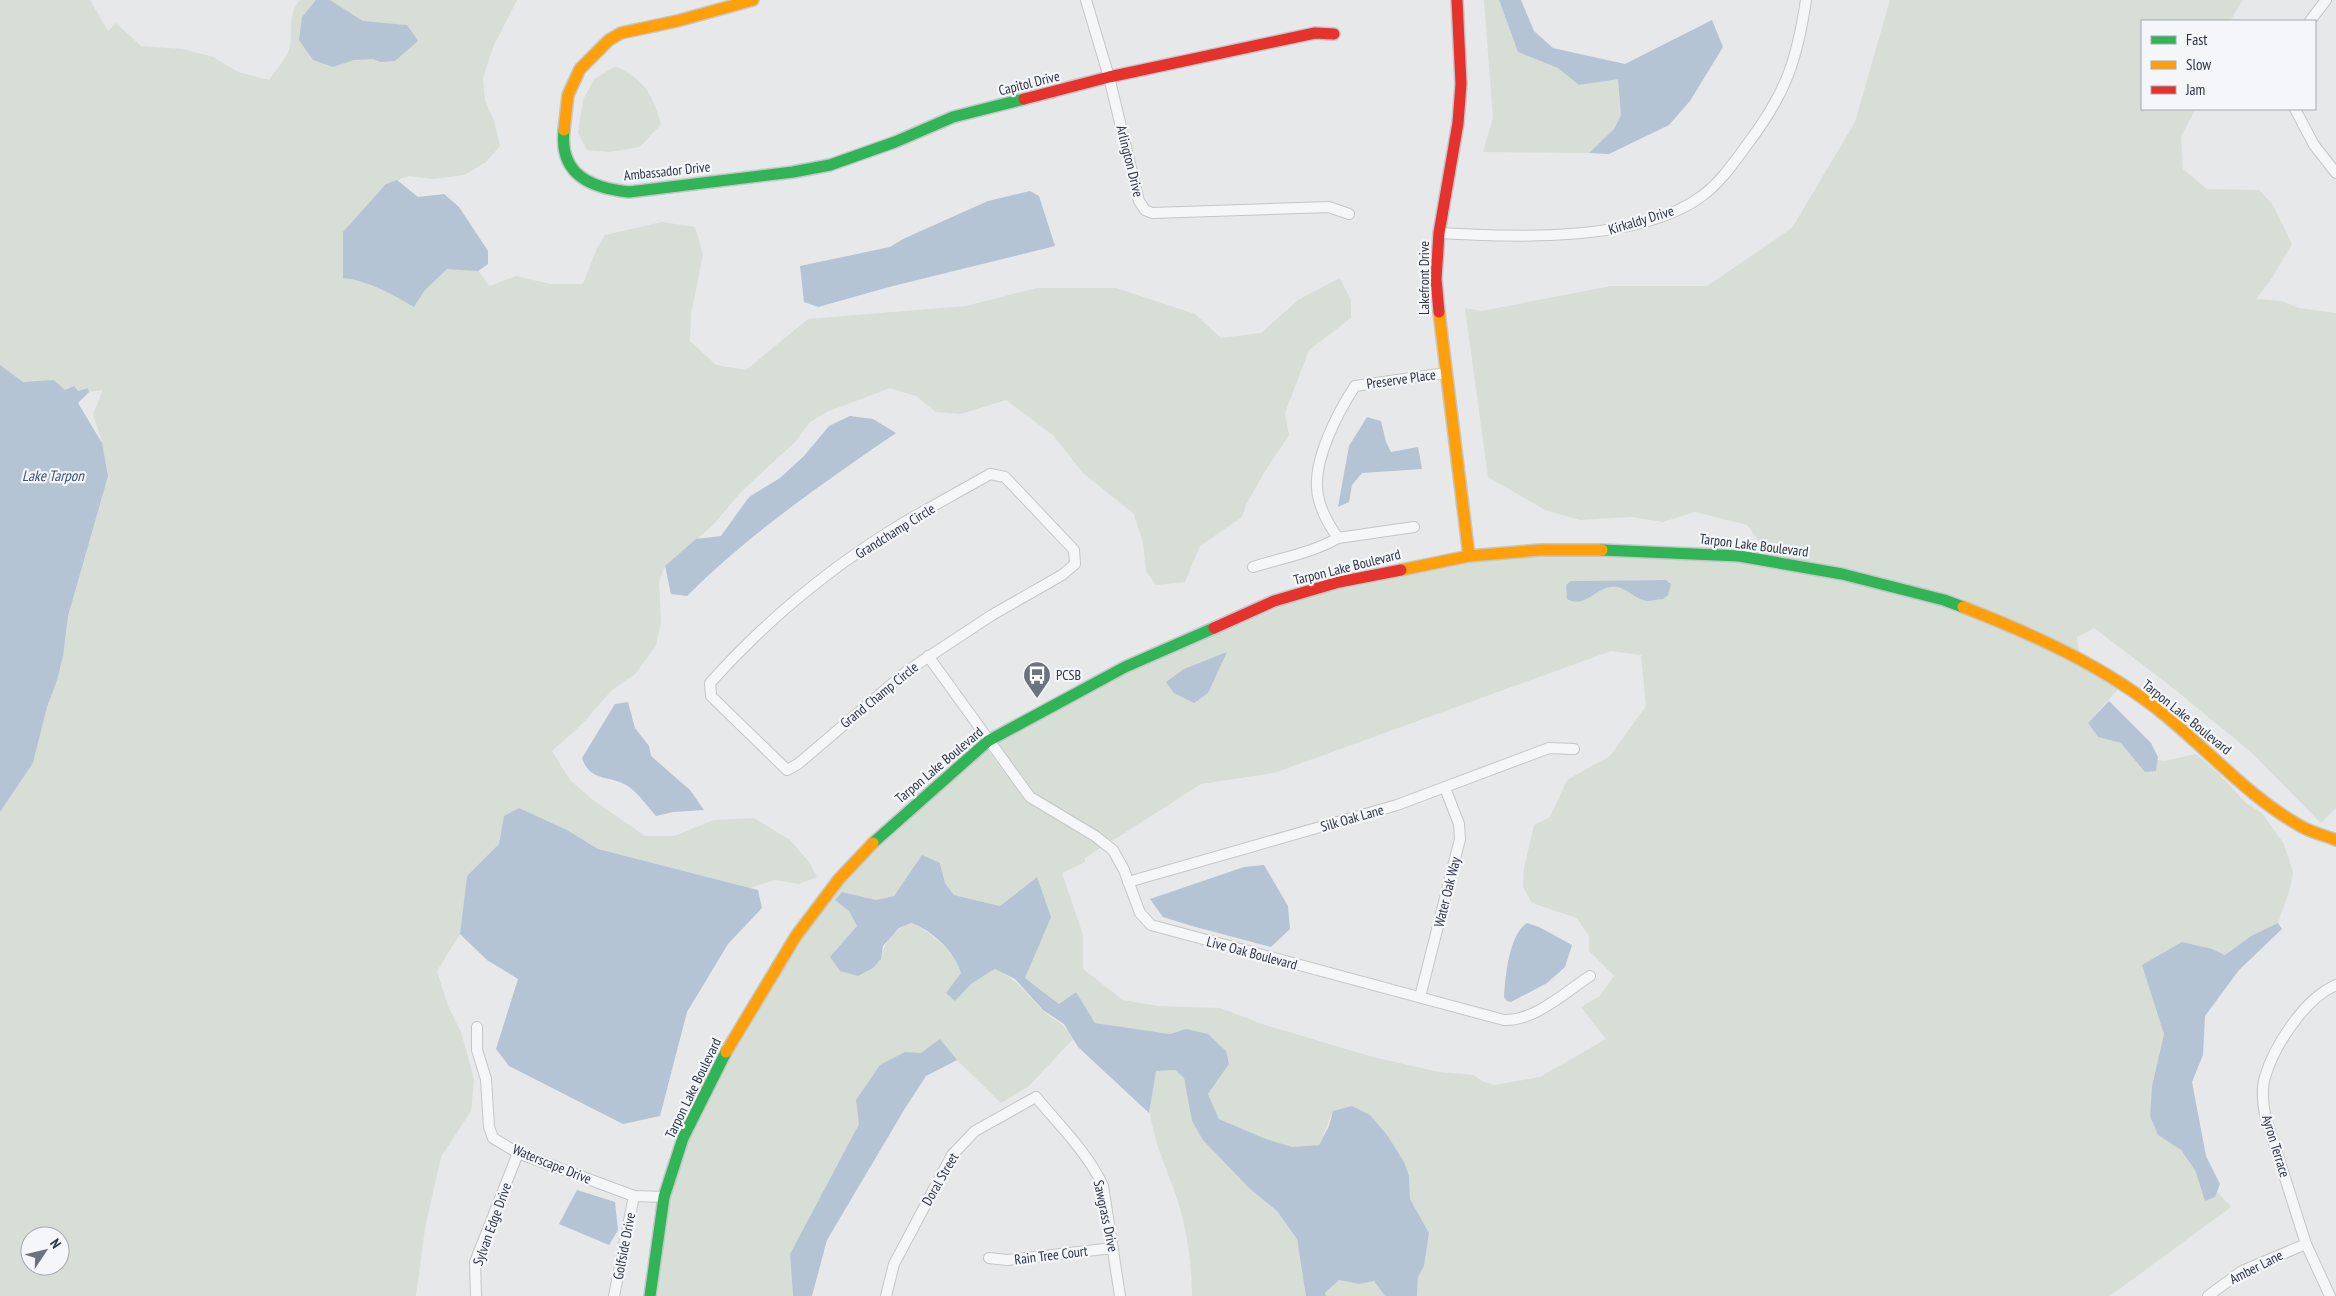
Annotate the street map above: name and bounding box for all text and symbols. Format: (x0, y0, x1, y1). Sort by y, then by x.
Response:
legend (2141, 20, 2316, 110)
text: Fast (2186, 30, 2207, 49)
text: Slow (2186, 55, 2211, 74)
street label: Capitol Drive (997, 67, 1062, 99)
text: Jam (2185, 80, 2205, 99)
street label: Arlington Drive (1112, 123, 1148, 199)
street label: Ambassador Drive (623, 157, 711, 184)
street label: Kirkaldy Drive (1606, 201, 1676, 238)
street label: Lakefront Drive (1415, 241, 1433, 315)
street label: Preserve Place (1365, 365, 1437, 393)
water label: Lake Tarpon (22, 466, 85, 485)
street label: Grandchamp Circle (852, 499, 938, 563)
street label: Tarpon Lake Boulevard (1699, 529, 1809, 561)
street label: Tarpon Lake Boulevard (1292, 545, 1402, 589)
street label: Grand Champ Circle (836, 658, 922, 732)
bus stop icon: PCSB (1022, 660, 1052, 699)
place label: PCSB (1056, 666, 1081, 684)
street label: Tarpon Lake Boulevard (2139, 676, 2235, 758)
street label: Tarpon Lake Boulevard (891, 723, 987, 807)
street label: Silk Oak Lane (1318, 800, 1386, 836)
street label: Water Oak Way (1430, 854, 1465, 929)
street label: Live Oak Boulevard (1205, 932, 1299, 974)
street label: Tarpon Lake Boulevard (661, 1035, 725, 1141)
street label: Ayron Terrace (2258, 1113, 2294, 1180)
street label: Waterscape Drive (510, 1140, 594, 1188)
street label: Doral Street (918, 1149, 962, 1209)
street label: Sawgrass Drive (1090, 1178, 1122, 1254)
street label: Sylvan Edge Drive (469, 1180, 515, 1268)
street label: Golfside Drive (609, 1211, 639, 1281)
north arrow (20, 1226, 70, 1276)
text: N (46, 1235, 65, 1252)
street label: Rain Tree Court (1013, 1242, 1089, 1268)
street label: Amber Lane (2226, 1246, 2286, 1288)

